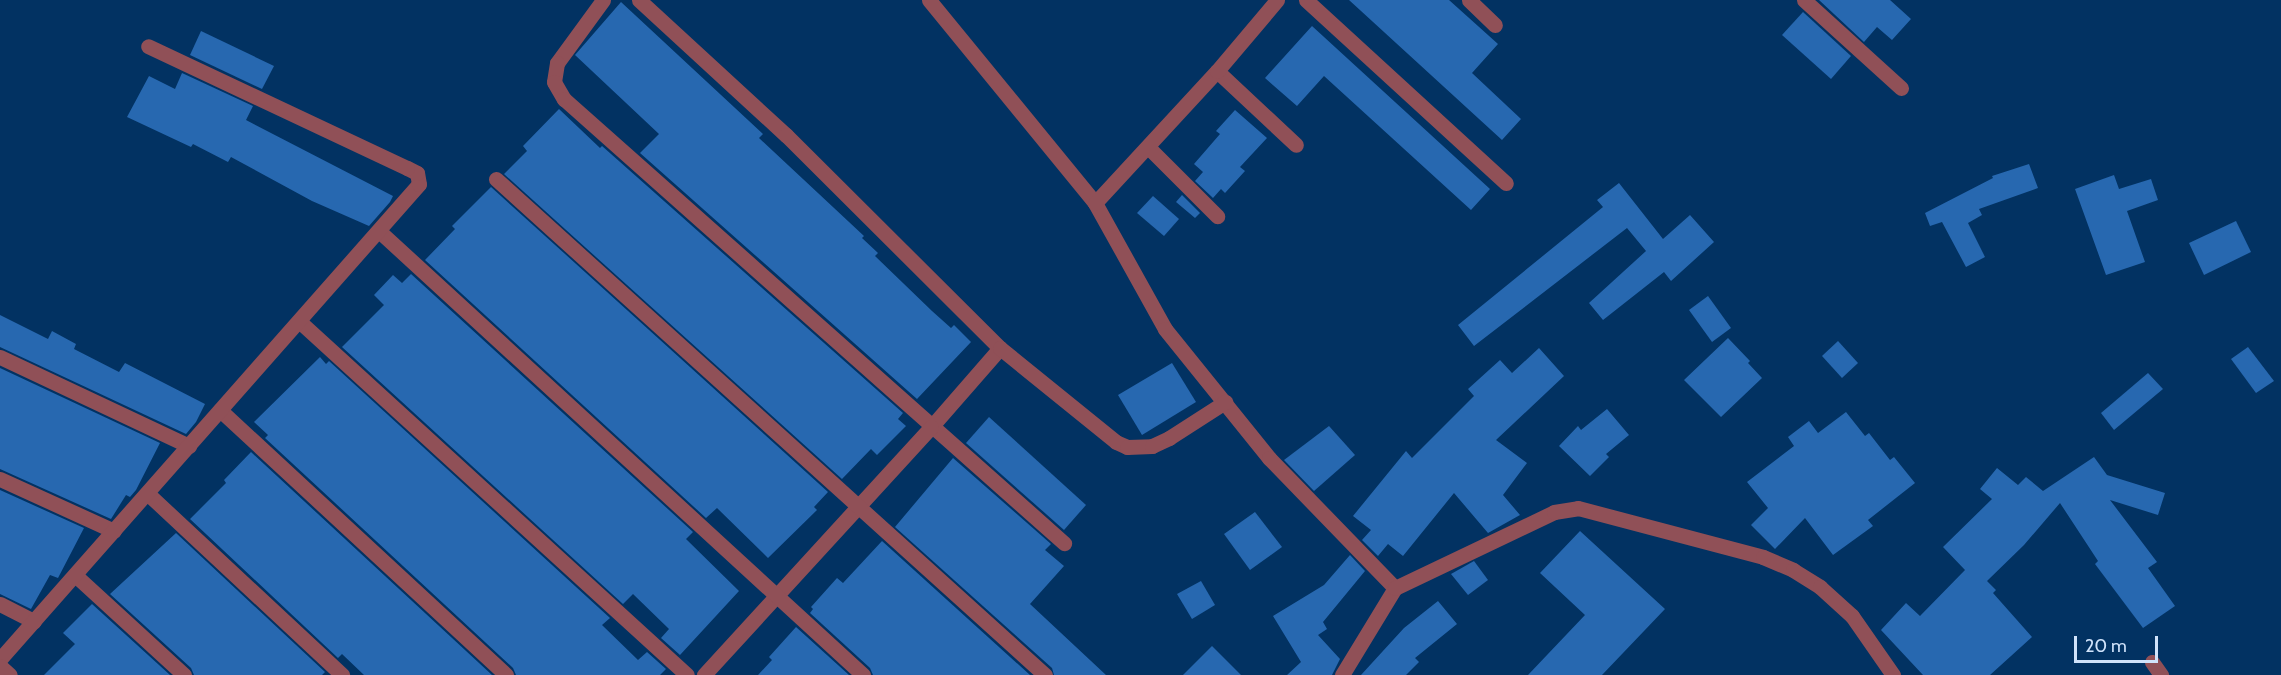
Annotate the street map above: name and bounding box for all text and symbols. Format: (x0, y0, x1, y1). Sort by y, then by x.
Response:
scale bar (2077, 624, 2161, 662)
text: 20 m (2085, 635, 2127, 657)

